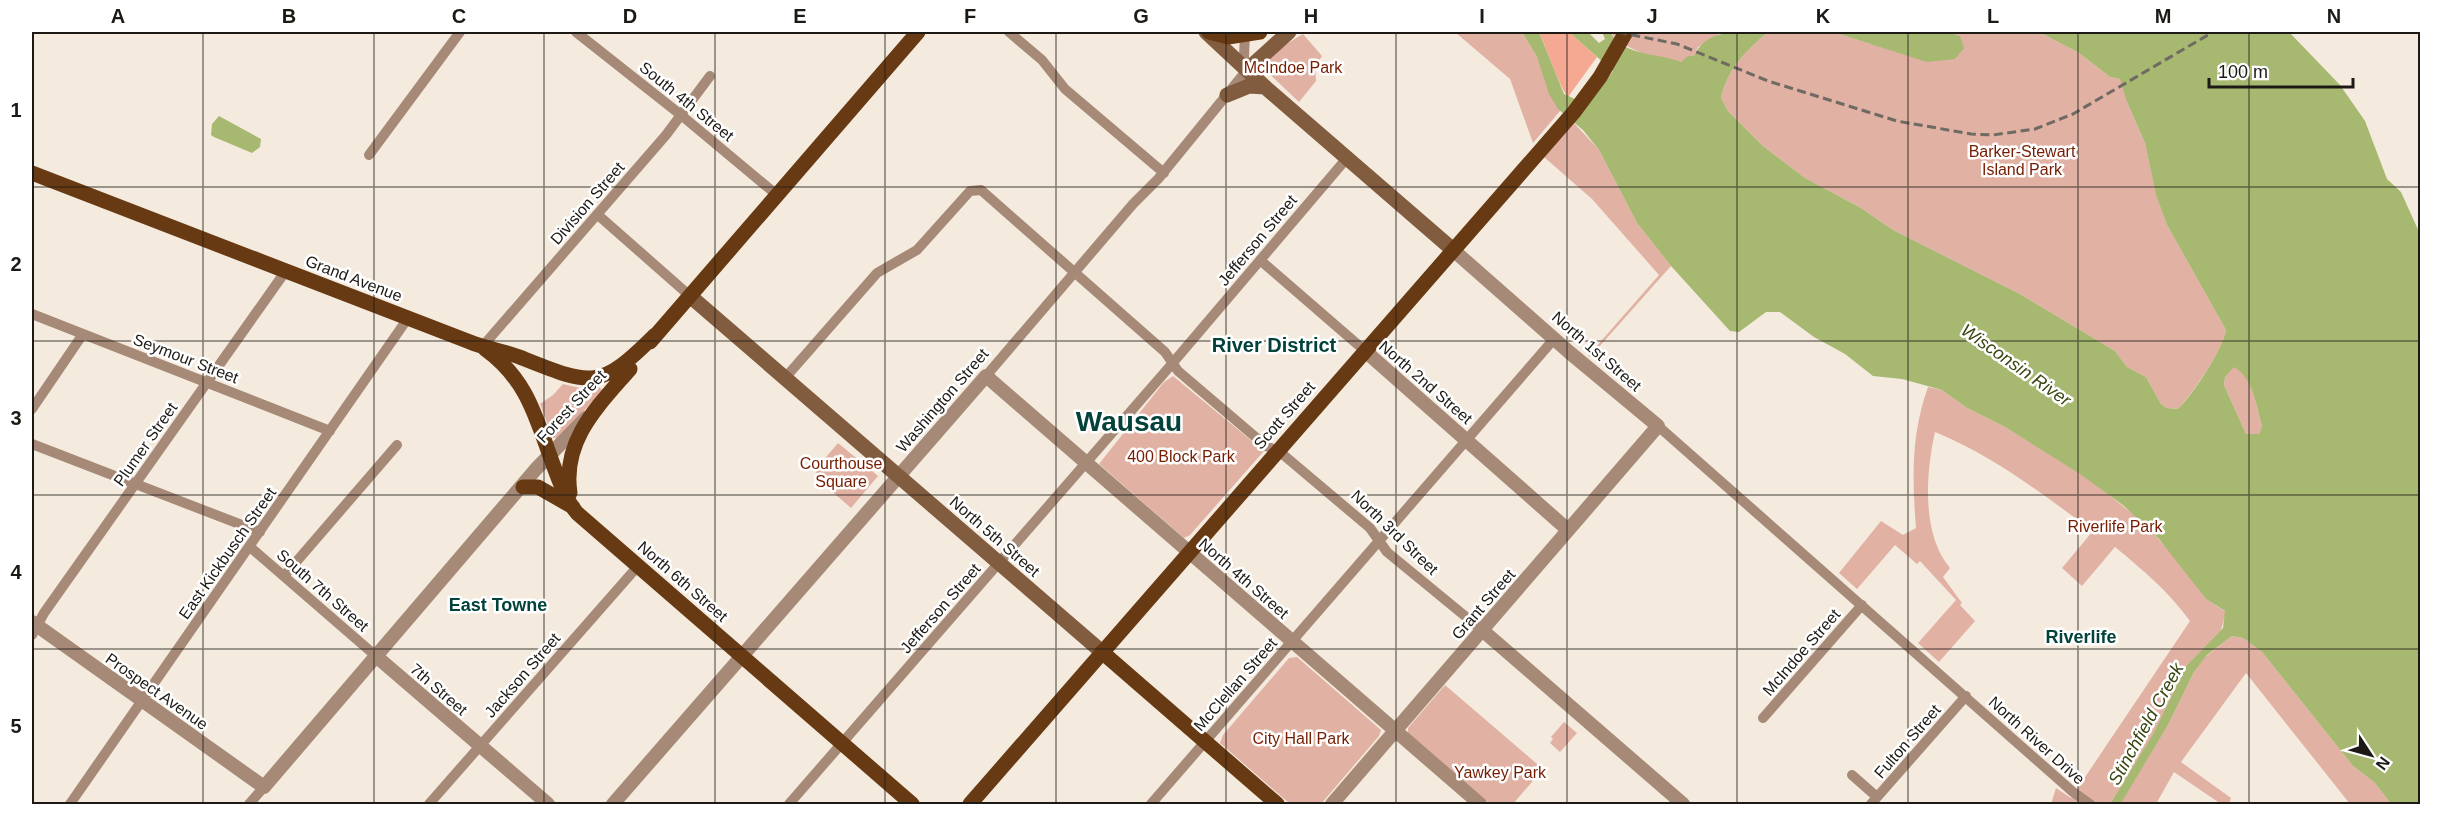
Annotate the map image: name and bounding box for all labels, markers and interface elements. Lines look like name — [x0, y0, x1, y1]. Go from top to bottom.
text: A — [111, 5, 125, 27]
text: B — [282, 5, 296, 27]
text: C — [452, 5, 466, 27]
text: D — [623, 5, 637, 27]
text: E — [793, 5, 807, 27]
text: F — [964, 5, 976, 27]
text: G — [1133, 5, 1149, 27]
text: H — [1304, 5, 1318, 27]
text: I — [1479, 5, 1485, 27]
text: J — [1646, 5, 1658, 27]
text: K — [1816, 5, 1831, 27]
text: L — [1987, 5, 1999, 27]
text: M — [2155, 5, 2171, 27]
text: N — [2327, 5, 2341, 27]
scale bar — [2209, 51, 2353, 89]
street label: South 4th Street — [636, 58, 737, 145]
park label: McIndoe Park — [1244, 59, 1343, 76]
text: 100 m — [2218, 62, 2268, 82]
text: 1 — [10, 99, 22, 121]
park label: Barker-Stewart Island Park — [1969, 143, 2076, 178]
street label: Division Street — [547, 158, 628, 248]
street label: Jefferson Street — [1215, 191, 1300, 289]
street label: Grand Avenue — [303, 252, 405, 305]
text: 2 — [10, 253, 22, 275]
street label: North 1st Street — [1549, 308, 1645, 395]
water label: Wisconsin River — [1957, 320, 2075, 411]
street label: Seymour Street — [131, 331, 241, 387]
district label: River District — [1212, 334, 1337, 356]
street label: North 2nd Street — [1376, 337, 1476, 428]
street label: Washington Street — [893, 345, 992, 455]
street label: Forest Street — [534, 366, 609, 446]
street label: Scott Street — [1251, 378, 1319, 452]
street label: Plumer Street — [110, 399, 181, 489]
district label: Wausau — [1076, 406, 1182, 437]
text: 3 — [10, 407, 22, 429]
park label: 400 Block Park — [1127, 448, 1236, 465]
park label: Courthouse Square — [800, 455, 882, 490]
street label: East Kickbusch Street — [176, 484, 280, 622]
street label: North 3rd Street — [1348, 487, 1442, 578]
street label: North 5th Street — [946, 493, 1043, 580]
park label: Riverlife Park — [2067, 518, 2164, 535]
street label: North 4th Street — [1195, 535, 1292, 622]
street label: North 6th Street — [634, 538, 731, 625]
street label: South 7th Street — [273, 546, 372, 635]
street label: Jefferson Street — [897, 560, 984, 656]
text: 4 — [10, 561, 22, 583]
street label: Grant Street — [1448, 565, 1519, 643]
district label: East Towne — [449, 595, 547, 615]
street label: McIndoe Street — [1759, 605, 1844, 699]
district label: Riverlife — [2045, 627, 2117, 647]
street label: Jackson Street — [481, 629, 564, 721]
street label: McClellan Street — [1190, 634, 1281, 734]
street label: Prospect Avenue — [102, 650, 211, 733]
water label: Stinchfield Creek — [2104, 659, 2188, 788]
street label: 7th Street — [407, 660, 471, 719]
street label: North River Drive — [1985, 693, 2088, 788]
street label: Fulton Street — [1871, 701, 1944, 781]
text: 5 — [10, 715, 22, 737]
north arrow — [2341, 725, 2401, 785]
park label: City Hall Park — [1253, 730, 1350, 747]
text: N — [2372, 754, 2393, 773]
park label: Yawkey Park — [1454, 764, 1547, 781]

